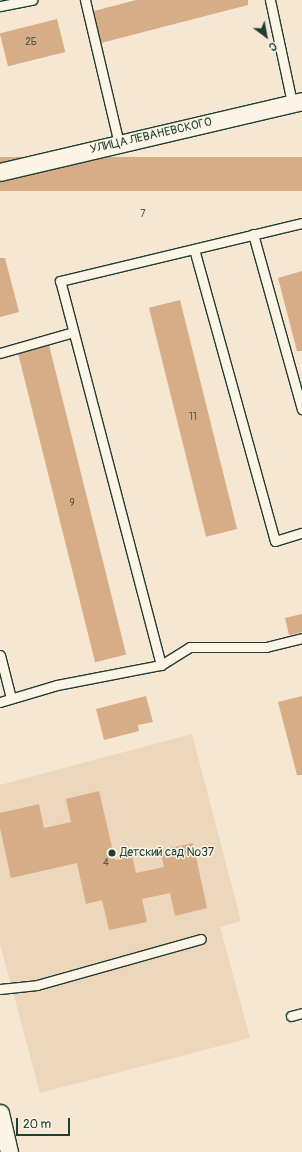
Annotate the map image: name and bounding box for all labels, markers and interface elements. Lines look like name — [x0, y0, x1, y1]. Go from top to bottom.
north arrow — [246, 16, 286, 56]
house number: 2Б — [25, 37, 37, 49]
text: С — [266, 39, 279, 54]
street label: УЛИЦА ЛЕВАНЕВСКОГО — [89, 115, 213, 157]
house number: 7 — [140, 209, 146, 221]
house number: 11 — [189, 412, 197, 424]
house number: 9 — [69, 498, 75, 510]
place label: Детский сад №37 — [120, 846, 214, 860]
marker: Детский сад №37 — [107, 848, 117, 858]
house number: 4 — [103, 858, 109, 870]
scale bar — [18, 1110, 72, 1136]
text: 20 m — [23, 1117, 51, 1132]

